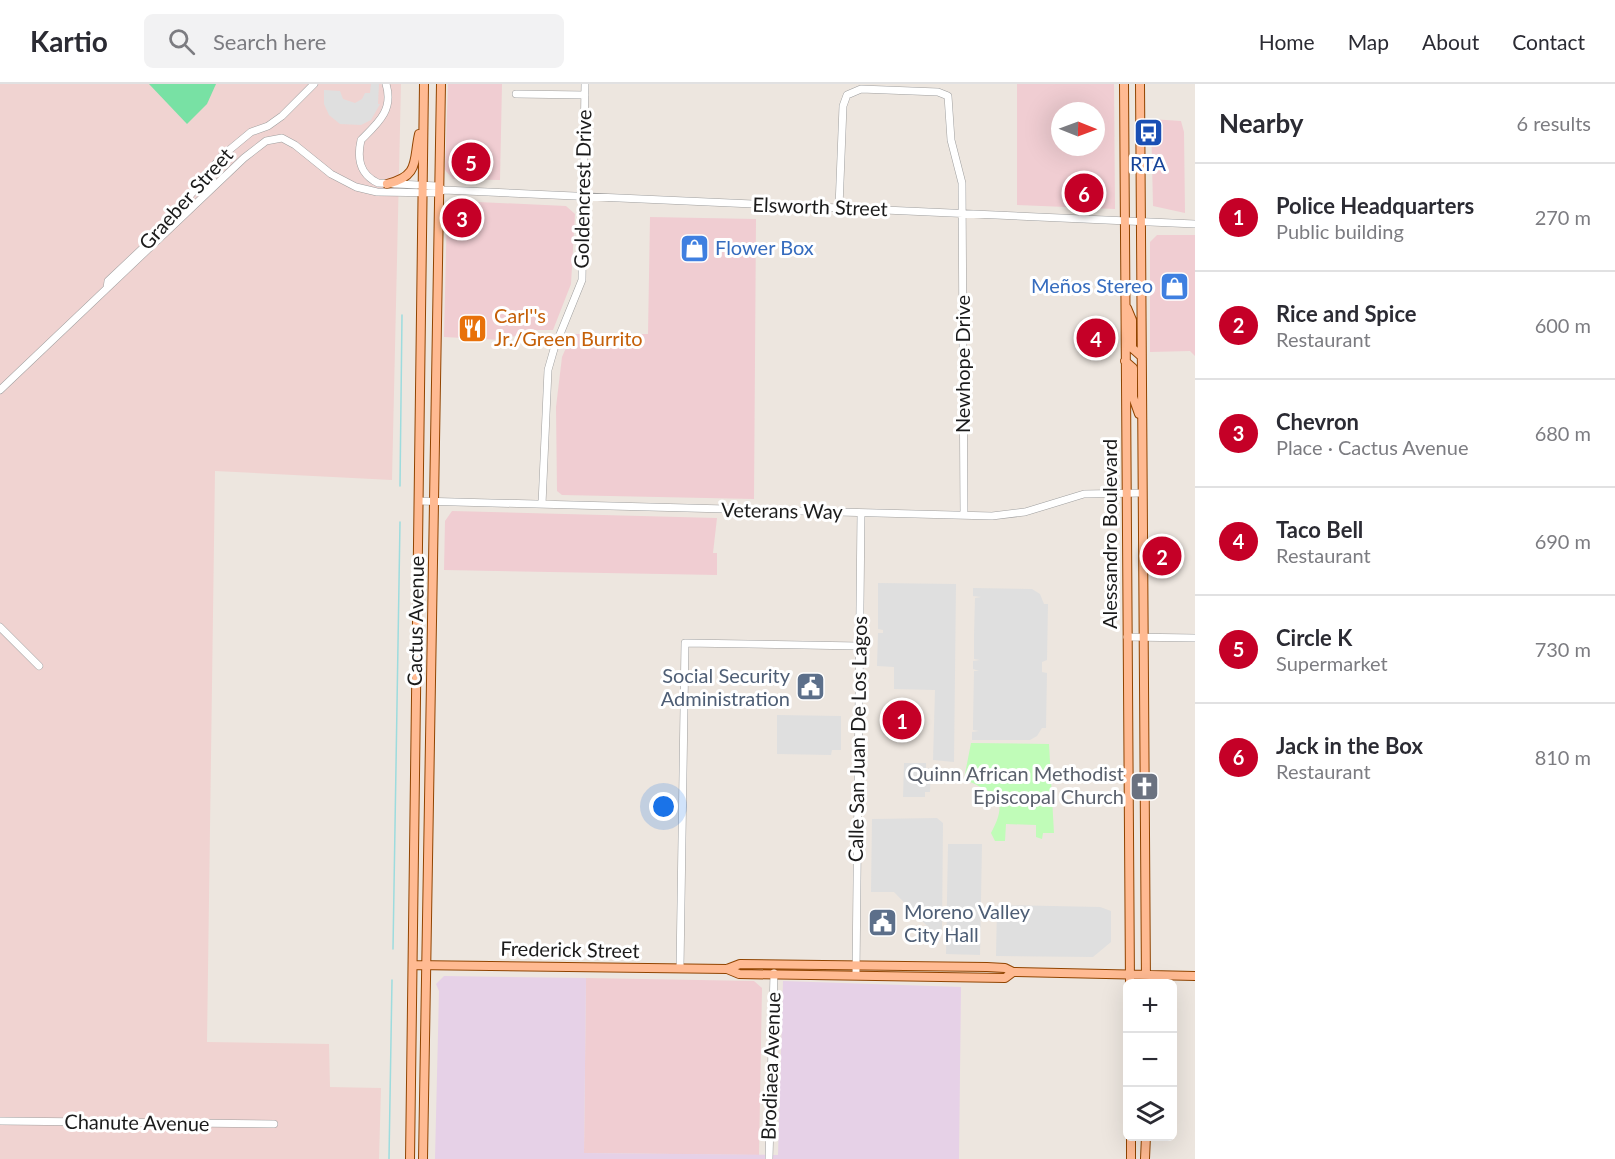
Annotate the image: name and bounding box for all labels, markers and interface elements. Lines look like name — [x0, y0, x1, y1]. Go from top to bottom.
search box — [144, 14, 564, 68]
text: Kartio — [30, 24, 108, 58]
icon: search — [165, 25, 198, 58]
text: Search here — [213, 28, 326, 55]
text: Home — [1259, 29, 1315, 54]
text: Map — [1348, 29, 1389, 54]
text: About — [1422, 29, 1479, 54]
text: Contact — [1512, 29, 1585, 54]
north arrow — [1051, 102, 1105, 156]
text: Nearby — [1219, 107, 1304, 139]
street label: Goldencrest Drive — [569, 109, 595, 269]
text: 6 results — [1516, 111, 1591, 135]
bus stop icon: RTA — [1132, 117, 1164, 149]
pin: 5 — [452, 140, 490, 184]
street label: Graeber Street — [133, 143, 237, 254]
place label: RTA — [1130, 151, 1166, 175]
pin: 6 — [1064, 170, 1104, 216]
street label: Elsworth Street — [752, 192, 888, 220]
text: Police Headquarters — [1276, 192, 1474, 219]
pin: 3 — [442, 196, 482, 240]
text: 1 — [1233, 205, 1244, 229]
text: 270 m — [1535, 205, 1591, 229]
text: Public building — [1276, 219, 1404, 243]
shop icon: Flower Box — [678, 232, 710, 264]
place label: Flower Box — [715, 235, 814, 259]
shop icon: Meños Stereo — [1158, 270, 1190, 302]
place label: Meños Stereo — [1031, 273, 1153, 297]
street label: Newhope Drive — [950, 295, 974, 433]
text: Rice and Spice — [1276, 300, 1417, 327]
place label: Carl''s Jr./Green Burrito — [494, 303, 643, 350]
restaurant icon: Carl''s Jr./Green Burrito — [457, 312, 489, 344]
text: 2 — [1233, 313, 1244, 337]
text: 600 m — [1535, 313, 1591, 337]
pin: 4 — [1076, 316, 1116, 360]
text: Restaurant — [1276, 327, 1371, 351]
text: Chevron — [1276, 408, 1359, 435]
text: 3 — [1233, 421, 1244, 445]
text: 680 m — [1535, 421, 1591, 445]
text: Place · Cactus Avenue — [1276, 435, 1468, 459]
street label: Alessandro Boulevard — [1097, 439, 1121, 629]
street label: Veterans Way — [721, 497, 844, 523]
text: Taco Bell — [1276, 516, 1363, 543]
text: 4 — [1233, 529, 1244, 553]
text: 690 m — [1535, 529, 1591, 553]
pin: 2 — [1142, 534, 1182, 578]
text: Restaurant — [1276, 543, 1371, 567]
street label: Cactus Avenue — [402, 556, 428, 686]
street label: Calle San Juan De Los Lagos — [843, 616, 871, 862]
text: Circle K — [1276, 624, 1352, 651]
text: 5 — [1233, 637, 1244, 661]
text: 730 m — [1535, 637, 1591, 661]
text: Supermarket — [1276, 651, 1388, 675]
place label: Social Security Administration — [661, 663, 791, 710]
public building icon: Social Security Administration — [795, 671, 827, 703]
pin: 1 — [882, 698, 922, 742]
text: Jack in the Box — [1276, 732, 1423, 759]
text: 6 — [1233, 745, 1244, 769]
text: 810 m — [1535, 745, 1591, 769]
text: Restaurant — [1276, 759, 1371, 783]
place label: Quinn African Methodist Episcopal Church — [907, 761, 1124, 808]
church icon: Quinn African Methodist Episcopal Church — [1129, 770, 1161, 802]
your location — [649, 792, 678, 821]
place label: Moreno Valley City Hall — [904, 899, 1031, 946]
public building icon: Moreno Valley City Hall — [867, 907, 899, 939]
street label: Frederick Street — [500, 936, 640, 962]
map controls — [1123, 979, 1177, 1141]
button: + — [1123, 979, 1177, 1033]
street label: Brodiaea Avenue — [755, 992, 785, 1140]
button: − — [1123, 1033, 1177, 1087]
button: layers — [1123, 1087, 1177, 1141]
street label: Chanute Avenue — [64, 1109, 210, 1135]

